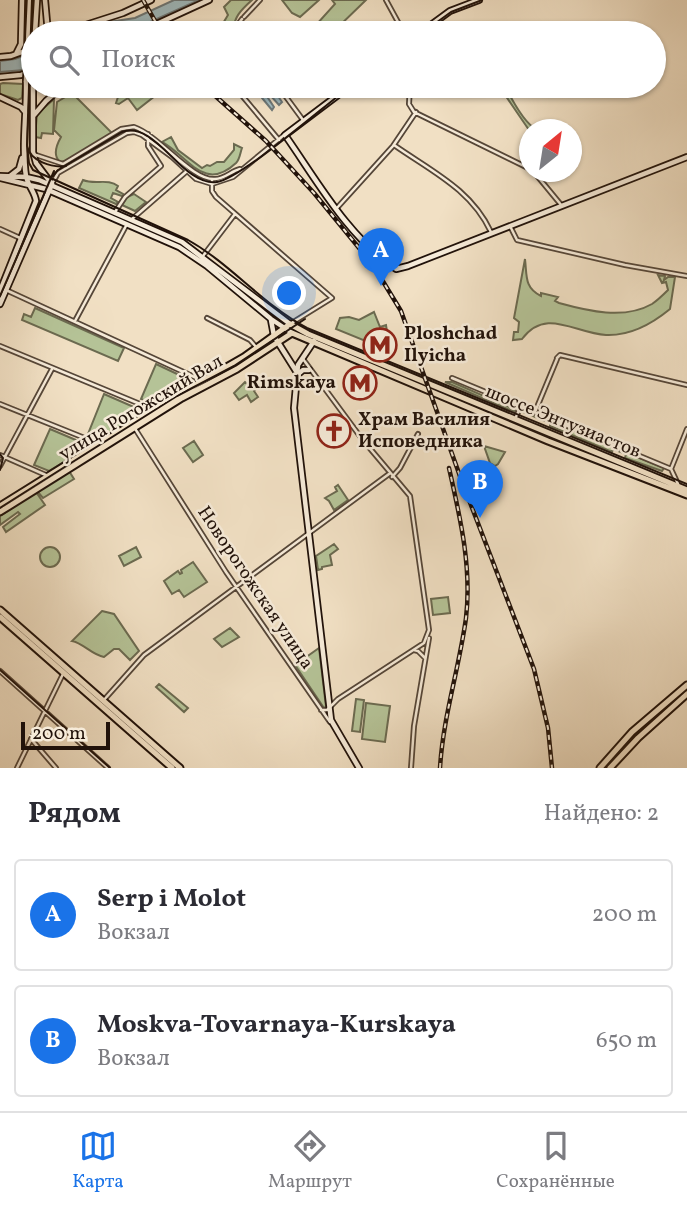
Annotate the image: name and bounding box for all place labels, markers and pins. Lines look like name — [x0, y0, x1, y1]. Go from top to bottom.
pin: A — [358, 228, 404, 286]
place label: Ploshchad Ilyicha — [404, 321, 498, 369]
metro station icon: Ploshchad Ilyicha — [361, 326, 399, 364]
metro station icon: Rimskaya — [341, 364, 379, 402]
place label: Rimskaya — [247, 370, 336, 396]
place label: Храм Василия Исповедника — [358, 407, 490, 455]
church icon: Храм Василия Исповедника — [315, 412, 353, 450]
pin: B — [457, 460, 503, 518]

